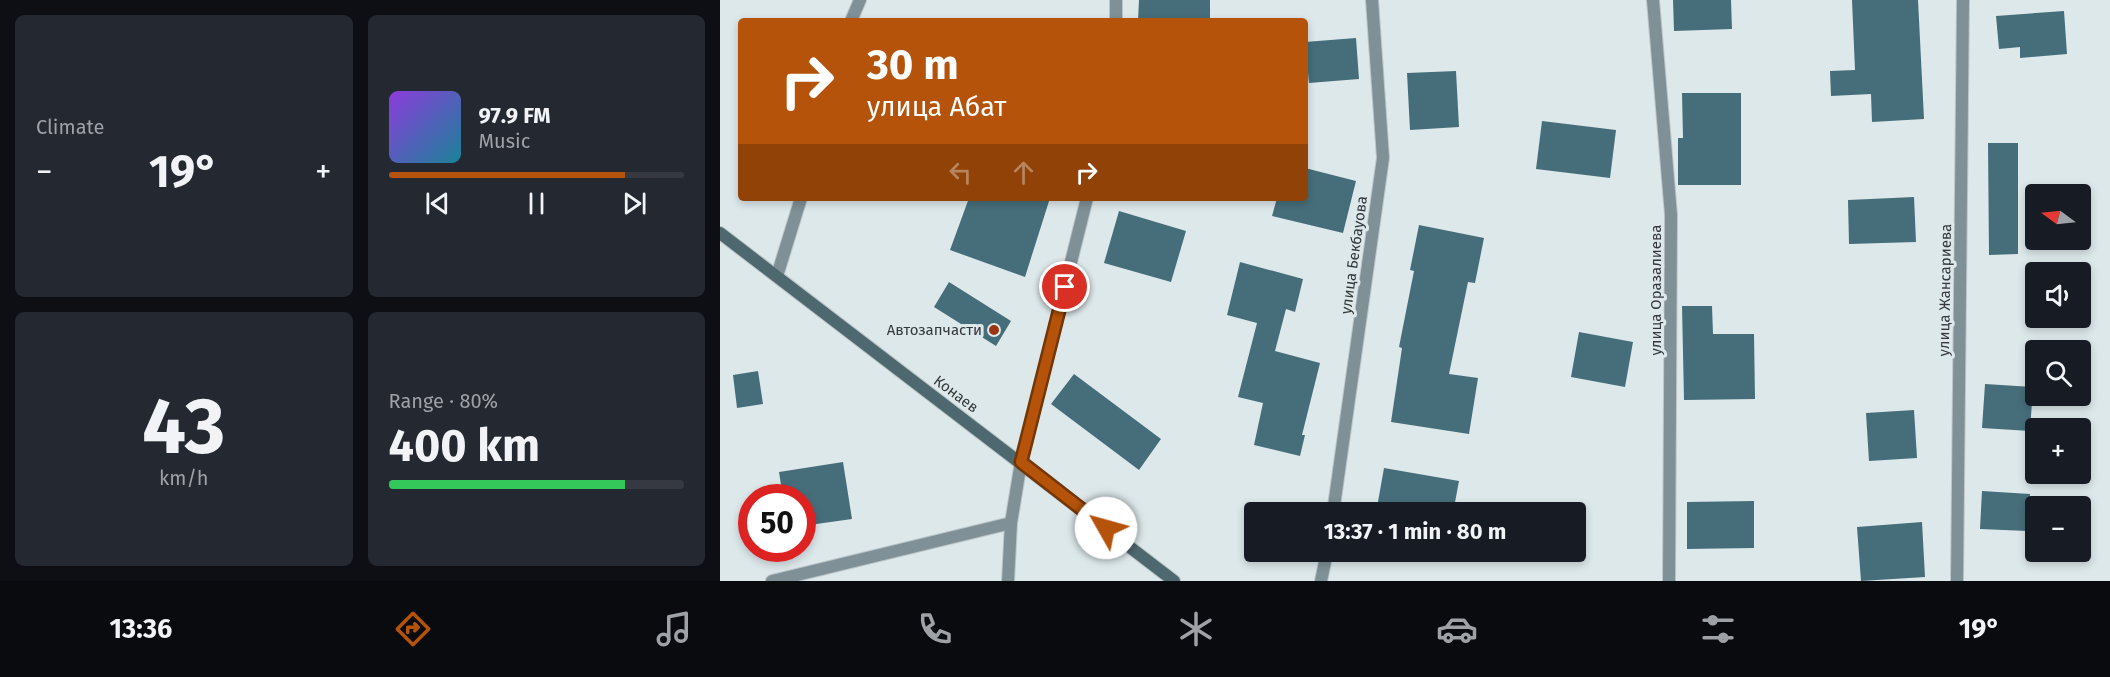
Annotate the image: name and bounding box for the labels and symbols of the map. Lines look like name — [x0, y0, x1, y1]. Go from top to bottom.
north arrow — [2025, 184, 2091, 250]
street label: улица Бекбауова — [1337, 195, 1371, 315]
street label: улица Жансариева — [1935, 223, 1955, 357]
street label: улица Оразалиева — [1647, 225, 1665, 355]
pin — [1039, 261, 1090, 312]
place label: Автозапчасти — [887, 321, 982, 339]
marker: Автозапчасти — [987, 323, 1001, 337]
street label: Конаев — [930, 371, 982, 417]
speed limit sign: 50 — [738, 484, 816, 562]
position arrow — [1074, 496, 1138, 560]

